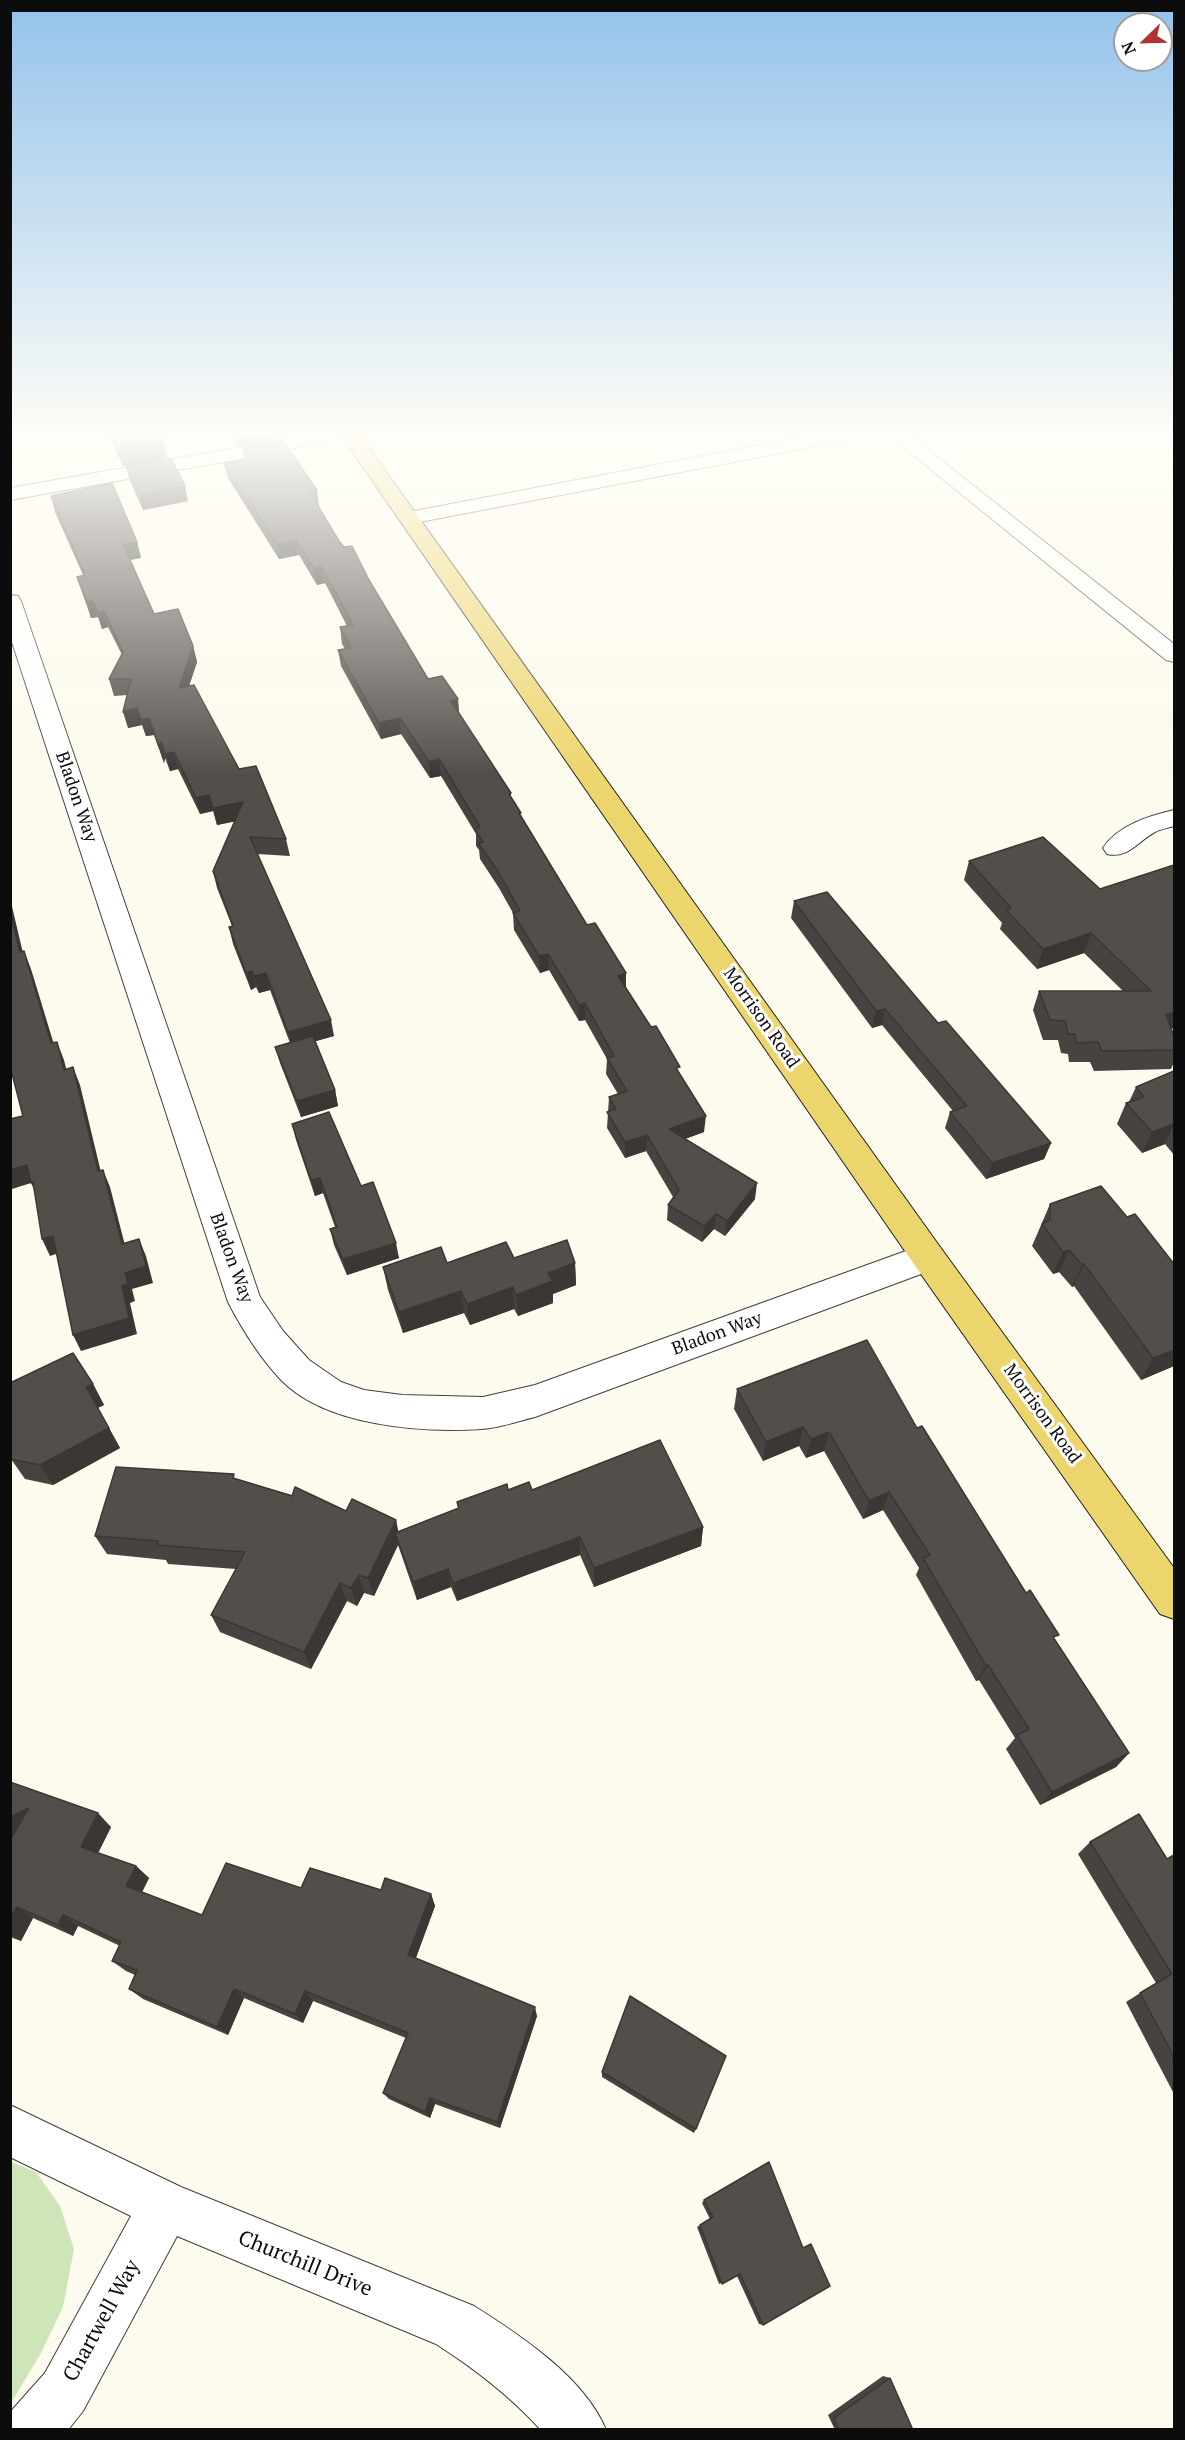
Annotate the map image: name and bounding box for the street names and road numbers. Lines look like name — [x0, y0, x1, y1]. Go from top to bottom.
street label: Bladon Way — [50, 749, 102, 845]
street label: Morrison Road — [718, 964, 804, 1072]
street label: Bladon Way — [205, 1210, 257, 1306]
street label: Bladon Way — [669, 1308, 765, 1360]
street label: Morrison Road — [999, 1360, 1085, 1468]
street label: Churchill Drive — [234, 2226, 376, 2302]
street label: Chartwell Way — [58, 2256, 146, 2386]

